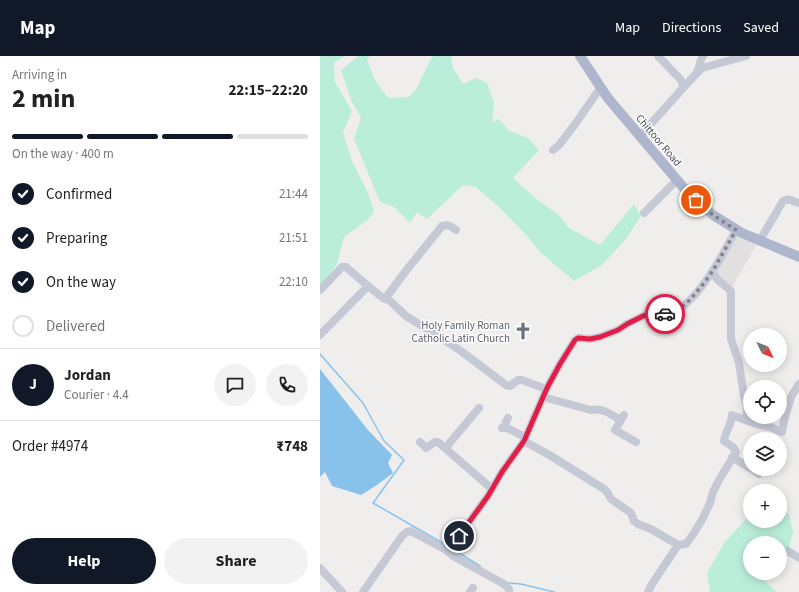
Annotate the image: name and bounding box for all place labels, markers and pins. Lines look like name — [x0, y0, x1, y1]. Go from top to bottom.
pin — [679, 183, 713, 217]
place label: Holy Family Roman Catholic Latin Church — [412, 318, 510, 346]
church icon: Holy Family Roman Catholic Latin Church — [513, 321, 533, 341]
pin — [442, 519, 476, 553]

